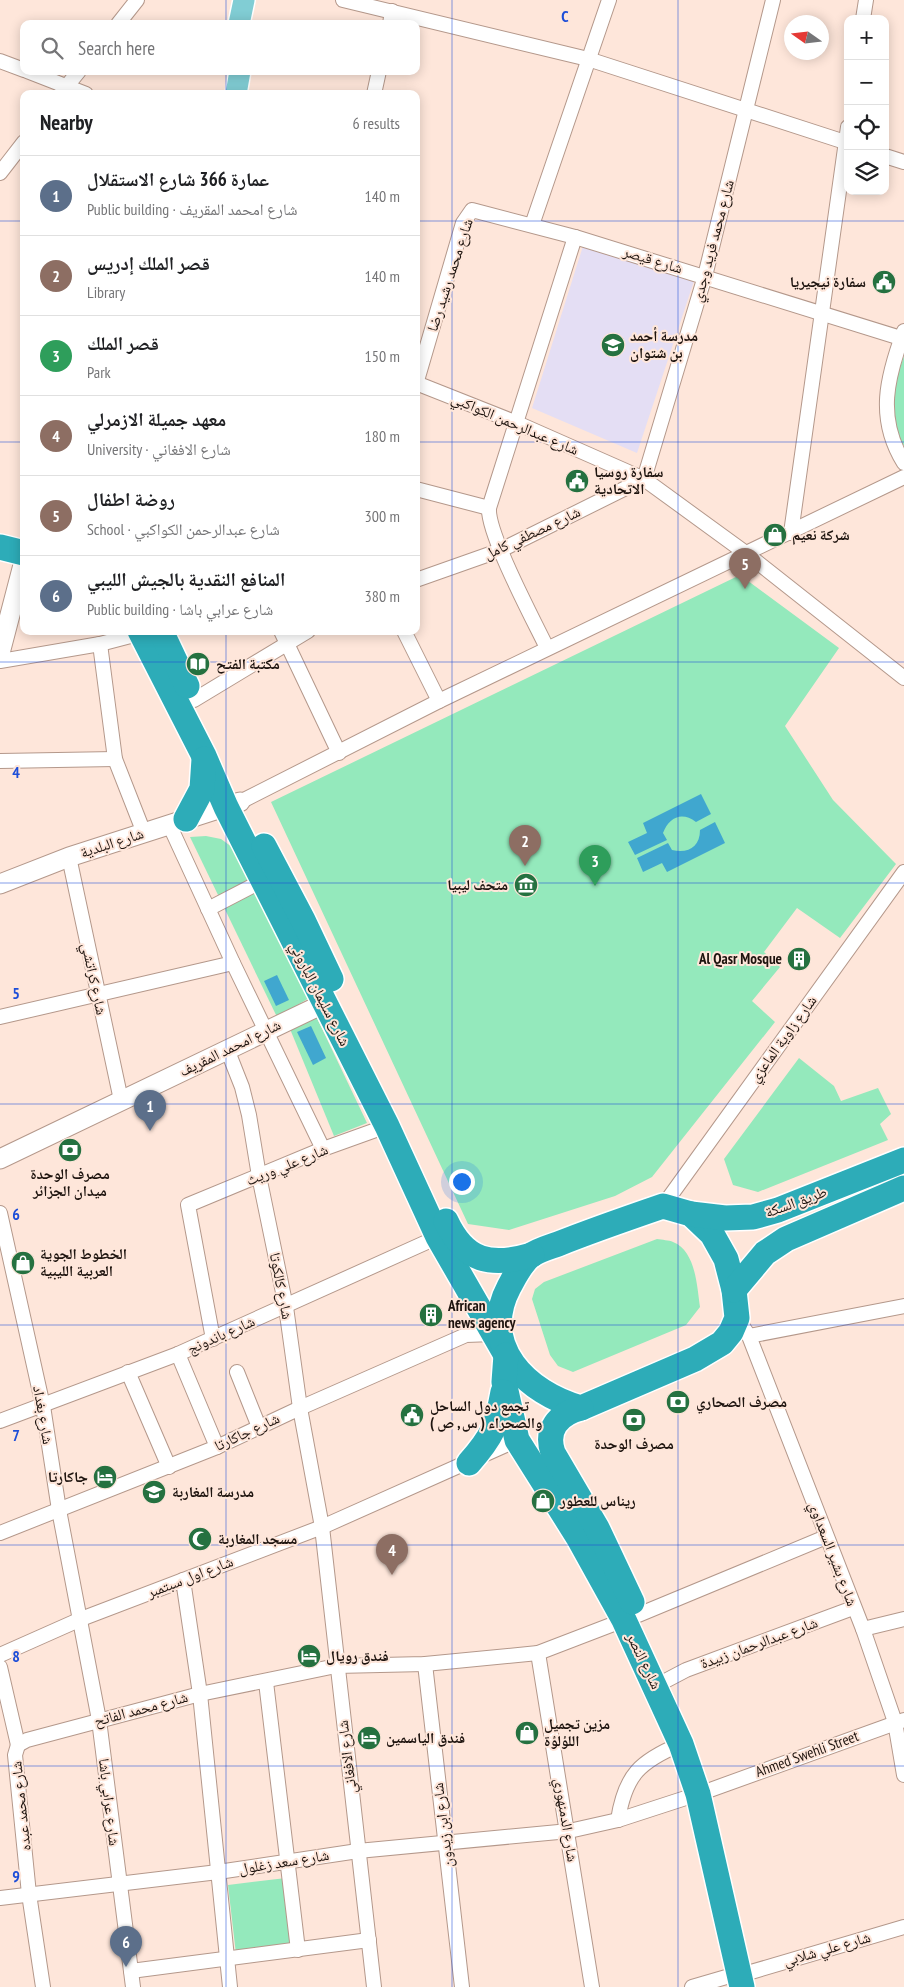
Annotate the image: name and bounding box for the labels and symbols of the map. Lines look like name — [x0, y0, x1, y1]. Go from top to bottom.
text: C — [561, 6, 569, 26]
north arrow — [784, 15, 829, 60]
street label: شارع محمد فريد وجدي — [687, 178, 741, 305]
street label: شارع محمد رشيد رضا — [422, 216, 478, 334]
street label: شارع قيصر — [620, 241, 685, 279]
public building icon: سفارة نيجيريا — [871, 269, 897, 295]
place label: سفارة نيجيريا — [790, 272, 866, 291]
place label: مدرسة أحمد بن شتوان — [630, 326, 698, 362]
school or university icon: مدرسة أحمد بن شتوان — [600, 332, 626, 358]
street label: شارع عبدالرحمن الكواكبي — [448, 388, 582, 462]
place label: سفارة روسيا الاتحادية — [594, 462, 663, 498]
public building icon: سفارة روسيا الاتحادية — [564, 468, 590, 494]
street label: شارع مصطفي كامل — [480, 502, 585, 566]
shop icon: شركة نعيم — [762, 522, 788, 548]
place label: شركة نعيم — [792, 525, 850, 545]
pin: 5 — [729, 548, 761, 589]
library icon: مكتبة الفتح — [185, 651, 211, 677]
place label: مكتبة الفتح — [216, 654, 280, 674]
text: 4 — [12, 762, 20, 782]
street label: شارع البلدية — [78, 823, 146, 863]
pin: 2 — [509, 825, 541, 866]
pin: 3 — [579, 845, 611, 886]
museum icon: متحف ليبيا — [513, 872, 539, 898]
place label: متحف ليبيا — [447, 875, 508, 894]
street label: شارع سليمان الباروني — [283, 938, 355, 1051]
street label: شارع كراتشي — [75, 941, 111, 1017]
building icon: Al Qasr Mosque — [786, 946, 812, 972]
place label: Al Qasr Mosque — [698, 949, 782, 968]
text: 5 — [12, 983, 20, 1003]
street label: شارع زاوية الماعزي — [745, 991, 823, 1088]
street label: شارع امحمد المقريف — [176, 1015, 284, 1081]
pin: 1 — [134, 1090, 166, 1131]
bank icon: مصرف الوحدة ميدان الجزائر — [57, 1137, 83, 1163]
street label: شارع علي وريث — [243, 1139, 332, 1192]
place label: مصرف الوحدة ميدان الجزائر — [30, 1164, 110, 1200]
your location — [449, 1169, 475, 1195]
street label: طريق السكة — [762, 1182, 830, 1222]
text: 6 — [12, 1204, 20, 1224]
place label: الخطوط الجوية العربية الليبية — [40, 1244, 127, 1280]
shop icon: الخطوط الجوية العربية الليبية — [10, 1250, 36, 1276]
street label: شارع كالكوتا — [265, 1251, 297, 1321]
place label: African news agency — [447, 1296, 516, 1332]
building icon: African news agency — [418, 1302, 444, 1328]
street label: شارع باندونج — [184, 1311, 258, 1359]
street label: شارع بغداد — [28, 1384, 58, 1446]
bank icon: مصرف الصحاري — [665, 1389, 691, 1415]
place label: مصرف الصحاري — [696, 1392, 787, 1414]
place label: تجمع دول الساحل والصحراء ( س , ص ) — [430, 1396, 542, 1432]
public building icon: تجمع دول الساحل والصحراء ( س , ص ) — [399, 1402, 425, 1428]
bank icon: مصرف الوحدة — [621, 1407, 647, 1433]
street label: شارع جاكارتا — [211, 1408, 283, 1456]
text: 7 — [12, 1425, 20, 1445]
place label: مصرف الوحدة — [594, 1434, 674, 1453]
hotel icon: جاكارتا — [92, 1464, 118, 1490]
place label: جاكارتا — [48, 1467, 88, 1486]
school or university icon: مدرسة المغاربة — [141, 1479, 167, 1505]
place label: مدرسة المغاربة — [172, 1482, 254, 1501]
shop icon: ريناس للعطور — [530, 1488, 556, 1514]
place label: ريناس للعطور — [559, 1491, 636, 1510]
street label: شارع بشير السعداوي — [802, 1499, 862, 1610]
mosque icon: مسجد المغاربة — [187, 1526, 213, 1552]
place label: مسجد المغاربة — [218, 1529, 297, 1548]
pin: 4 — [376, 1534, 408, 1575]
street label: شارع اول سبتمبر — [143, 1551, 236, 1603]
street label: شارع عبدالرحمان زبيدة — [697, 1612, 821, 1674]
street label: شارع النصر — [621, 1629, 666, 1693]
hotel icon: فندق رويال — [296, 1643, 322, 1669]
text: 8 — [12, 1646, 20, 1666]
place label: فندق رويال — [326, 1646, 389, 1665]
street label: شارع محمد الفاتح — [92, 1687, 190, 1731]
place label: مزين تجميل اللؤلؤة — [544, 1714, 610, 1750]
street label: شارع الافغاني — [333, 1719, 363, 1795]
shop icon: مزين تجميل اللؤلؤة — [514, 1720, 540, 1746]
hotel icon: فندق الياسمين — [356, 1725, 382, 1751]
street label: Ahmed Swehli Street — [753, 1726, 861, 1781]
place label: فندق الياسمين — [386, 1728, 465, 1747]
street label: شارع عرابي باشا — [92, 1757, 124, 1847]
street label: شارع محمد عبده — [6, 1760, 36, 1852]
street label: شارع الدمنهوري — [548, 1777, 583, 1864]
street label: شارع ابن زيدون — [428, 1781, 458, 1869]
street label: شارع سعد زغلول — [237, 1845, 331, 1879]
text: 9 — [12, 1866, 20, 1886]
pin: 6 — [110, 1926, 142, 1967]
street label: شارع علي شلابي — [781, 1927, 874, 1973]

